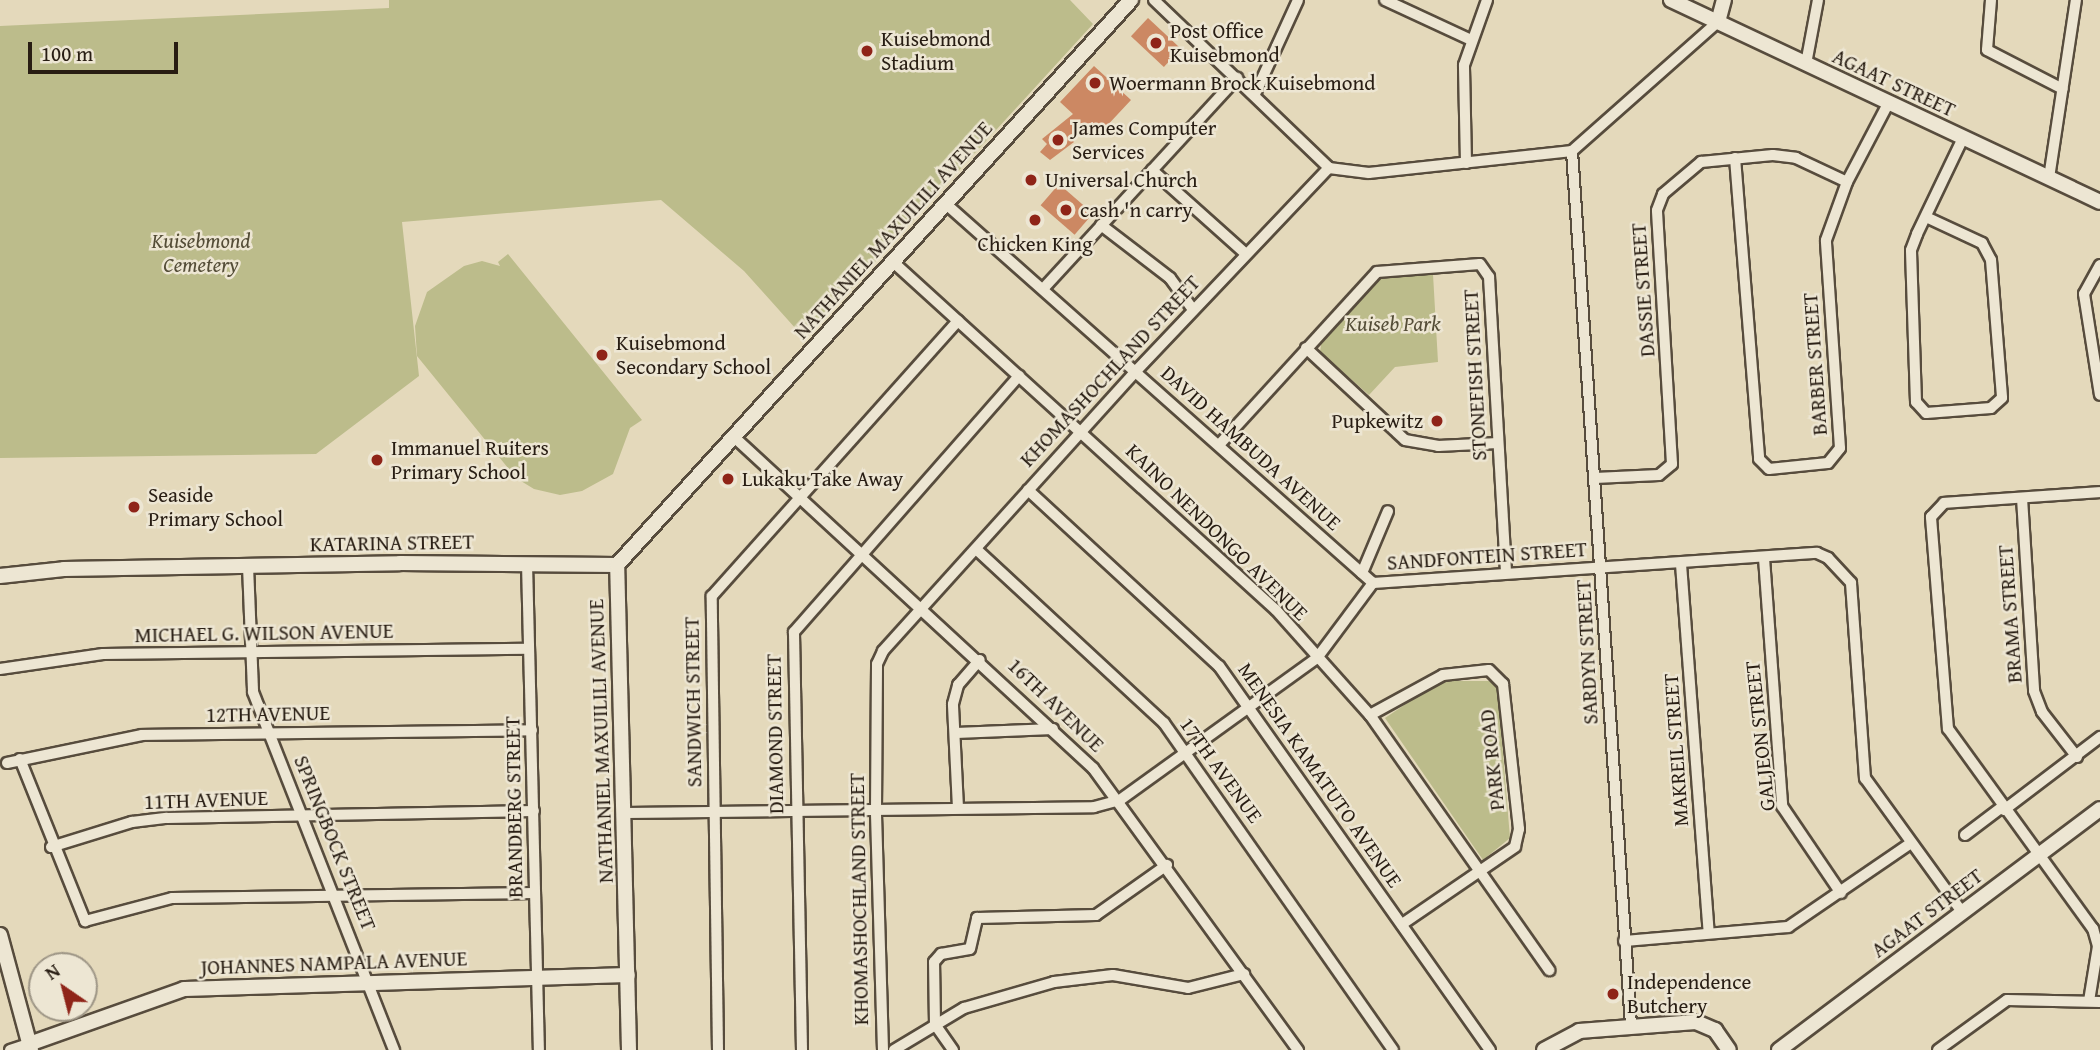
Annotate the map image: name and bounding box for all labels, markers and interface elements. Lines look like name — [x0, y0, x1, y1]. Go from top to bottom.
place label: Post Office Kuisebmond — [1170, 18, 1280, 68]
place label: Kuisebmond Stadium — [881, 26, 991, 76]
scale bar — [32, 28, 182, 72]
marker: Post Office Kuisebmond — [1148, 35, 1164, 51]
text: 100 m — [41, 38, 93, 69]
marker: Kuisebmond Stadium — [859, 43, 875, 59]
street label: AGAAT STREET — [1829, 44, 1959, 122]
place label: Woermann Brock Kuisebmond — [1109, 70, 1375, 96]
marker: Woermann Brock Kuisebmond — [1087, 75, 1103, 91]
place label: James Computer Services — [1072, 115, 1216, 165]
street label: NATHANIEL MAXUILILI AVENUE — [788, 116, 998, 344]
marker: James Computer Services — [1050, 132, 1066, 148]
place label: Universal Church — [1045, 167, 1197, 193]
marker: Universal Church — [1023, 172, 1039, 188]
place label: cash 'n carry — [1080, 197, 1193, 223]
marker: cash 'n carry — [1058, 202, 1074, 218]
marker: Chicken King — [1027, 212, 1043, 228]
street label: DASSIE STREET — [1626, 222, 1660, 358]
park label: Kuisebmond Cemetery — [152, 228, 250, 278]
place label: Chicken King — [977, 231, 1093, 257]
street label: KHOMASHOCHLAND STREET — [1015, 270, 1205, 472]
street label: STONEFISH STREET — [1458, 289, 1492, 461]
street label: BARBER STREET — [1797, 292, 1833, 436]
park label: Kuiseb Park — [1345, 311, 1441, 337]
place label: Kuisebmond Secondary School — [616, 330, 771, 380]
marker: Kuisebmond Secondary School — [594, 347, 610, 363]
street label: DAVID HAMBUDA AVENUE — [1156, 360, 1346, 536]
place label: Pupkewitz — [1332, 408, 1423, 434]
marker: Pupkewitz — [1429, 413, 1445, 429]
place label: Immanuel Ruiters Primary School — [391, 435, 549, 485]
street label: KAINO NENDONGO AVENUE — [1121, 438, 1313, 626]
marker: Immanuel Ruiters Primary School — [369, 452, 385, 468]
place label: Lukaku Take Away — [742, 466, 903, 492]
marker: Lukaku Take Away — [720, 471, 736, 487]
place label: Seaside Primary School — [148, 482, 283, 532]
marker: Seaside Primary School — [126, 499, 142, 515]
street label: KATARINA STREET — [310, 529, 474, 557]
street label: SANDFONTEIN STREET — [1386, 536, 1588, 576]
street label: BRAMA STREET — [1993, 544, 2027, 684]
street label: SARDYN STREET — [1571, 579, 1603, 725]
street label: NATHANIEL MAXUILILI AVENUE — [583, 598, 619, 884]
street label: SANDWICH STREET — [679, 616, 707, 788]
street label: MICHAEL G. WILSON AVENUE — [134, 618, 394, 648]
street label: 16TH AVENUE — [1003, 653, 1109, 757]
street label: DIAMOND STREET — [761, 654, 789, 814]
street label: MENESIA KAMATUTO AVENUE — [1233, 658, 1407, 892]
street label: GALJEON STREET — [1740, 660, 1780, 812]
street label: MAKREIL STREET — [1658, 673, 1694, 827]
street label: 12TH AVENUE — [206, 700, 330, 728]
street label: PARK ROAD — [1474, 708, 1510, 812]
street label: 17TH AVENUE — [1174, 712, 1268, 828]
street label: BRANDBERG STREET — [500, 716, 528, 898]
street label: SPRINGBOCK STREET — [288, 752, 382, 934]
street label: KHOMASHOCHLAND STREET — [844, 773, 874, 1025]
street label: 11TH AVENUE — [143, 785, 269, 815]
street label: AGAAT STREET — [1866, 863, 1988, 963]
street label: JOHANNES NAMPALA AVENUE — [200, 946, 468, 980]
north arrow — [28, 952, 98, 1022]
text: N — [39, 956, 65, 987]
place label: Independence Butchery — [1627, 969, 1751, 1019]
marker: Independence Butchery — [1605, 986, 1621, 1002]

